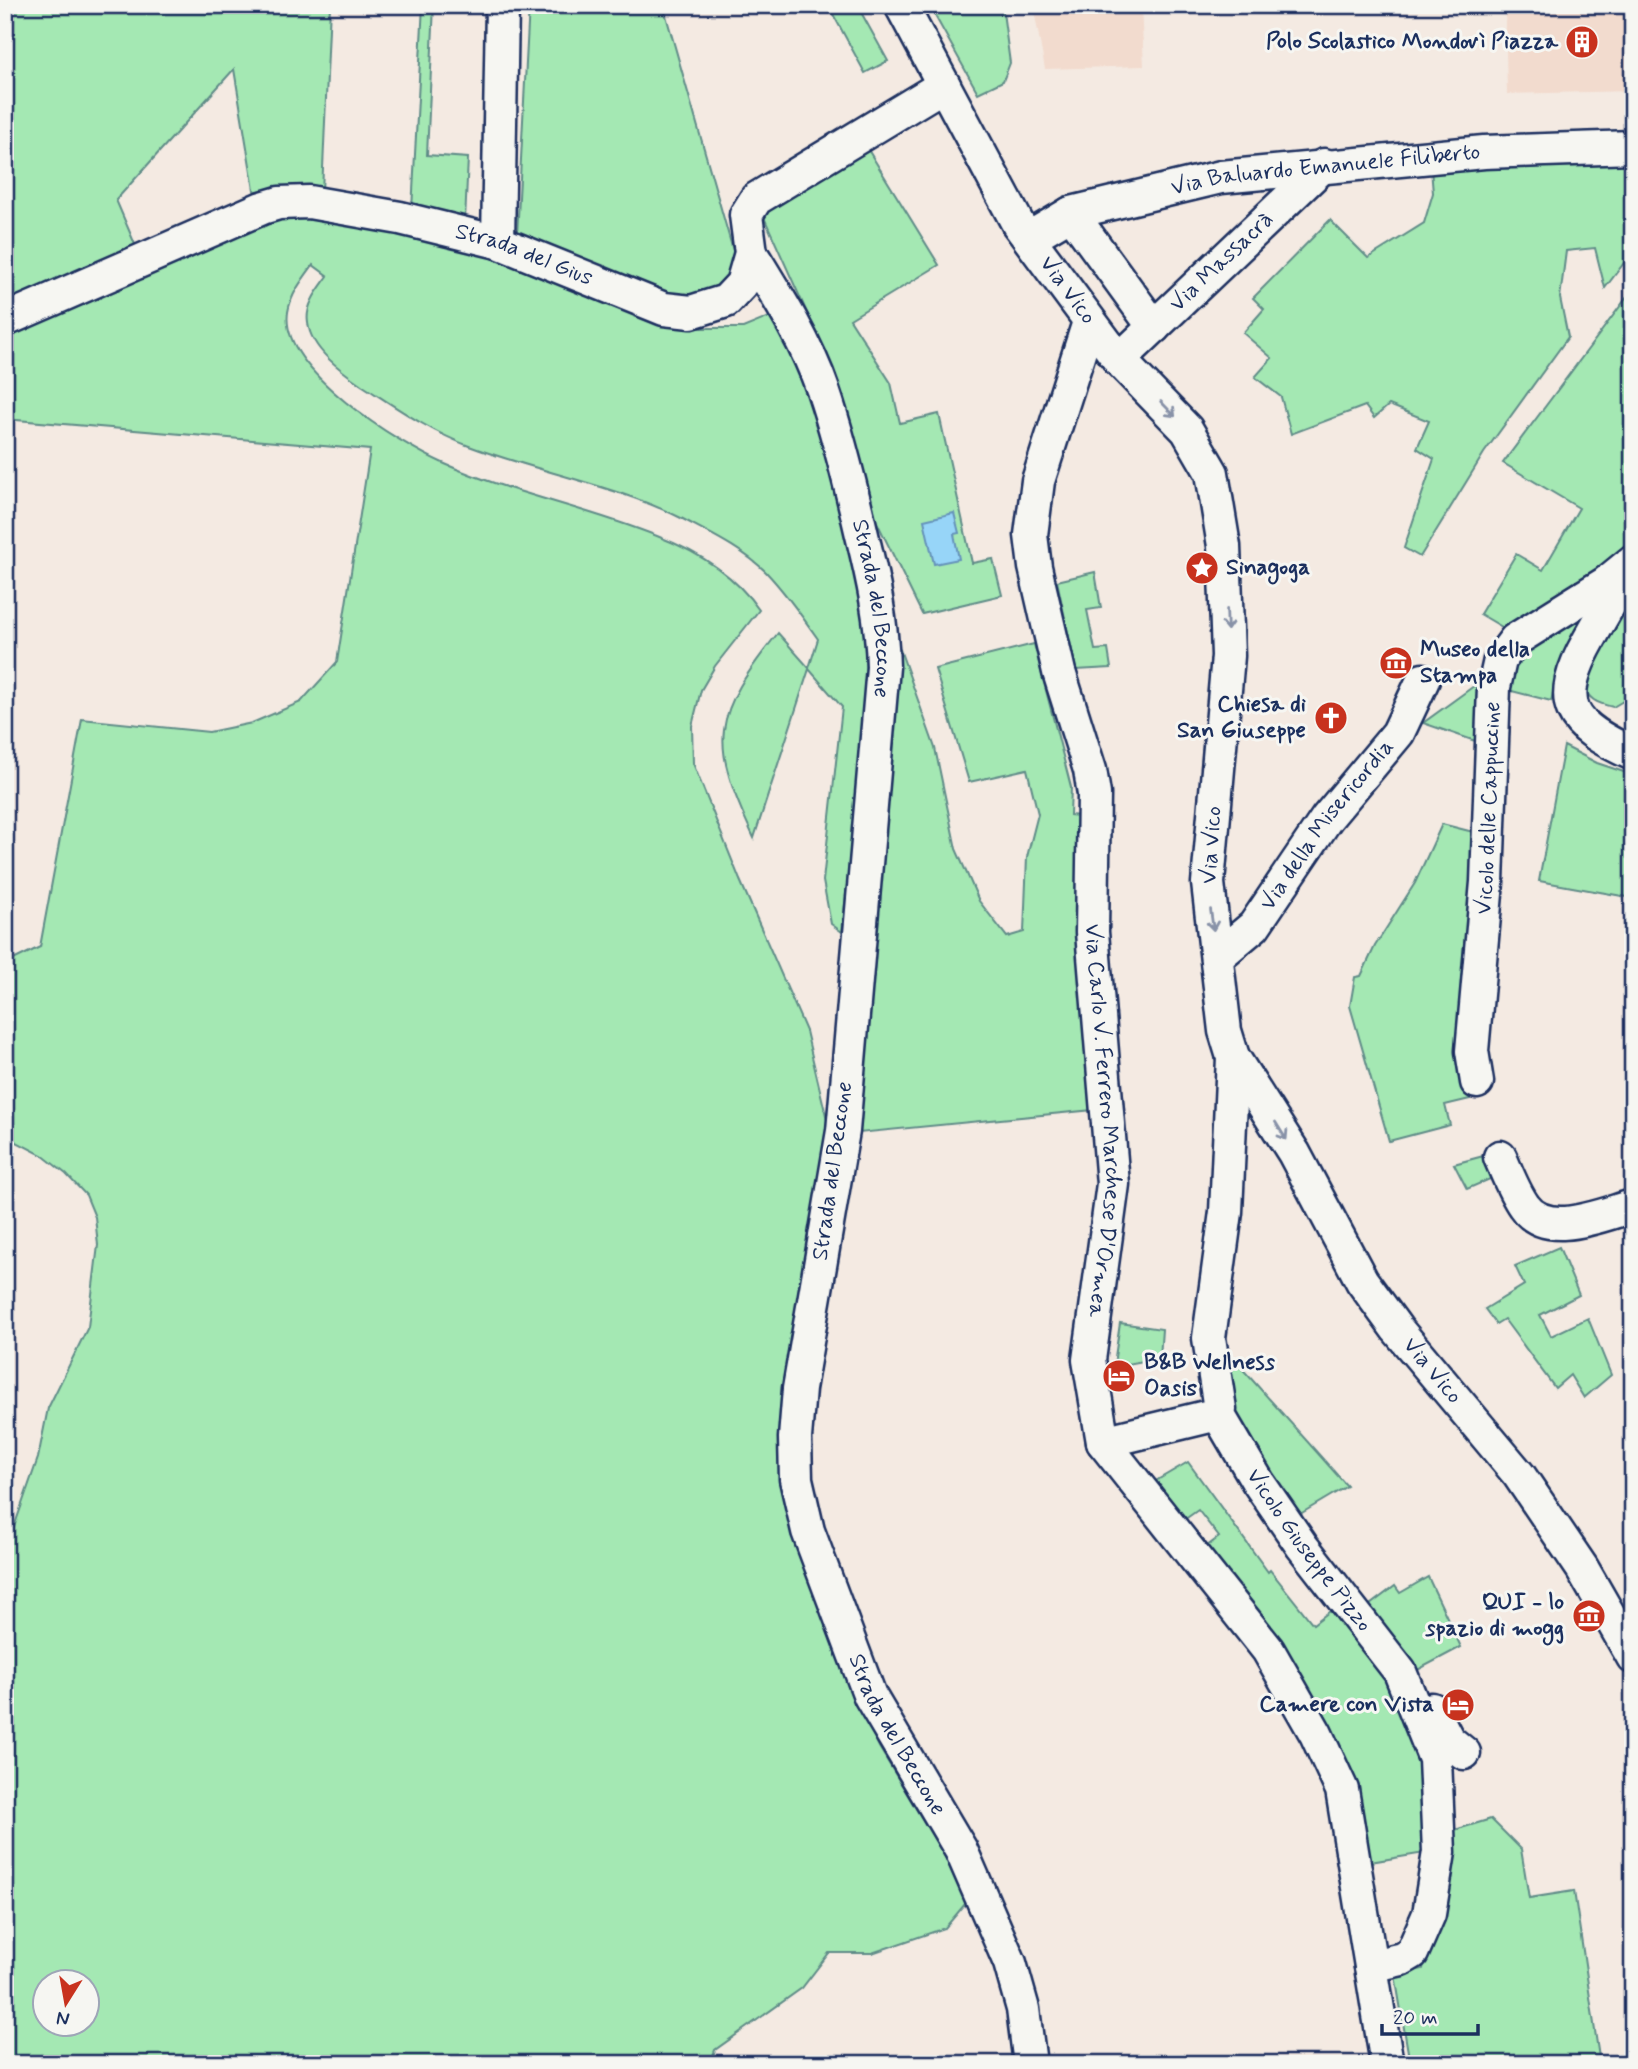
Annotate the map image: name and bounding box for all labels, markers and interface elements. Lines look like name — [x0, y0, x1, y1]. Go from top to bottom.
building icon: Polo Scolastico Mondovì Piazza — [1563, 23, 1601, 61]
place label: Polo Scolastico Mondovì Piazza — [1266, 27, 1559, 57]
street label: Via Baluardo Emanuele Filiberto — [1168, 137, 1482, 203]
street label: Via Massacrà — [1163, 205, 1280, 319]
street label: Strada del Gius — [452, 217, 597, 294]
street label: Via Vico — [1032, 250, 1103, 331]
one-way arrow — [1159, 400, 1176, 417]
street label: Strada del Beccone — [844, 517, 898, 699]
place icon: Sinagoga — [1183, 549, 1221, 587]
place label: Sinagoga — [1226, 553, 1310, 585]
one-way arrow — [1220, 609, 1233, 632]
place label: Museo della Stampa — [1420, 635, 1530, 691]
museum icon: Museo della Stampa — [1377, 644, 1415, 682]
place label: Chiesa di San Giuseppe — [1177, 690, 1306, 746]
church icon: Chiesa di San Giuseppe — [1312, 699, 1350, 737]
street label: Vicolo delle Cappuccine — [1469, 701, 1508, 916]
street label: Via della Misericordia — [1253, 733, 1401, 917]
street label: Via Vico — [1194, 805, 1230, 885]
one-way arrow — [1206, 908, 1219, 931]
street label: Via Carlo V. Ferrero Marchese D'Ormea — [1077, 923, 1128, 1320]
street label: Strada del Beccone — [806, 1080, 860, 1262]
one-way arrow — [1274, 1121, 1288, 1141]
street label: Via Vico — [1396, 1331, 1469, 1411]
place label: B&B Wellness Oasis — [1144, 1348, 1276, 1404]
hotel icon: B&B Wellness Oasis — [1100, 1357, 1138, 1395]
street label: Vicolo Giuseppe Pizzo — [1239, 1463, 1379, 1638]
place label: QUI - lo spazio di mogg — [1424, 1588, 1564, 1646]
museum icon: QUI - lo spazio di mogg — [1570, 1597, 1608, 1635]
street label: Strada del Beccone — [841, 1650, 952, 1821]
hotel icon: Camere con Vista — [1439, 1686, 1477, 1724]
place label: Camere con Vista — [1259, 1690, 1434, 1720]
north arrow — [32, 1968, 102, 2038]
scale bar — [1382, 1992, 1479, 2036]
text: 20 m — [1393, 2004, 1438, 2032]
text: N — [54, 2005, 72, 2032]

